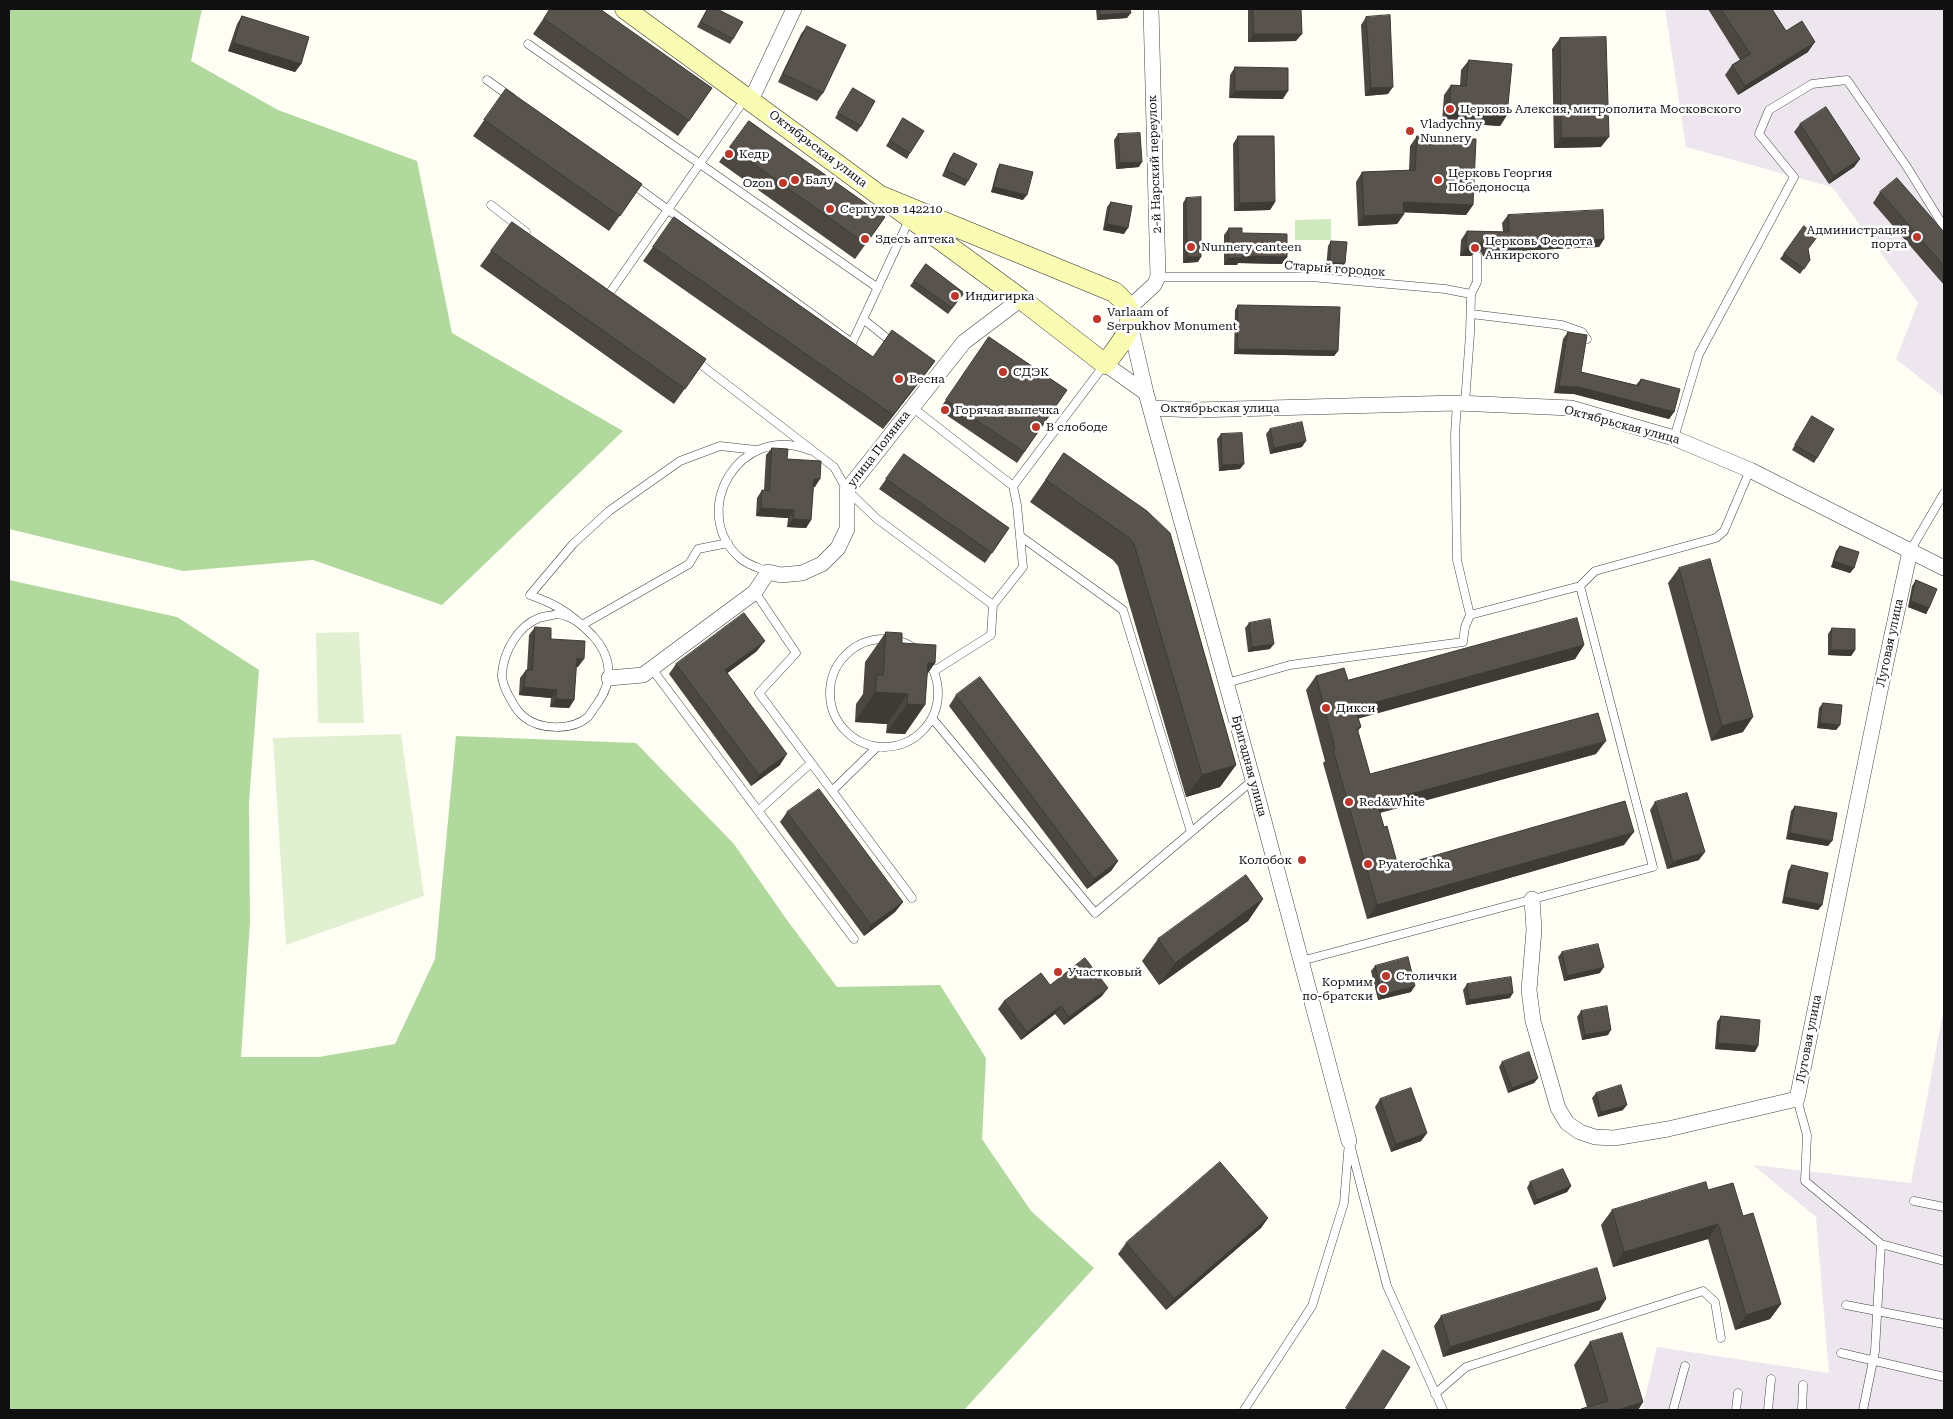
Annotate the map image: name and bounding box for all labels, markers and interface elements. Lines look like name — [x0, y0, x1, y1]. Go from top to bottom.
street label: 2-й Нарский переулок — [1145, 94, 1165, 234]
place label: Церковь Алексия, митрополита Московского — [1460, 102, 1741, 116]
marker: Церковь Алексия, митрополита Московского — [1444, 103, 1456, 115]
street label: Октябрьская улица — [766, 107, 870, 191]
place label: Vladychny Nunnery — [1420, 117, 1482, 145]
marker: Vladychny Nunnery — [1404, 125, 1416, 137]
place label: Кедр — [739, 147, 770, 161]
marker: Кедр — [723, 148, 735, 160]
place label: Церковь Георгия Победоносца — [1448, 166, 1552, 194]
place label: Балу — [805, 173, 834, 187]
marker: Балу — [789, 174, 801, 186]
marker: Церковь Георгия Победоносца — [1432, 174, 1444, 186]
place label: Ozon — [743, 176, 773, 190]
marker: Ozon — [777, 177, 789, 189]
place label: Серпухов 142210 — [840, 202, 943, 216]
marker: Серпухов 142210 — [824, 203, 836, 215]
place label: Администрация порта — [1807, 223, 1907, 251]
marker: Администрация порта — [1911, 231, 1923, 243]
place label: Здесь аптека — [875, 232, 954, 246]
marker: Здесь аптека — [859, 233, 871, 245]
place label: Церковь Феодота Анкирского — [1485, 234, 1593, 262]
place label: Nunnery canteen — [1201, 240, 1302, 254]
marker: Nunnery canteen — [1185, 241, 1197, 253]
marker: Церковь Феодота Анкирского — [1469, 242, 1481, 254]
street label: Старый городок — [1284, 258, 1386, 280]
place label: Индигирка — [965, 289, 1034, 303]
marker: Индигирка — [949, 290, 961, 302]
place label: Varlaam of Serpukhov Monument — [1107, 305, 1237, 333]
marker: Varlaam of Serpukhov Monument — [1091, 313, 1103, 325]
place label: СДЭК — [1013, 365, 1049, 379]
marker: СДЭК — [997, 366, 1009, 378]
place label: Весна — [909, 372, 945, 386]
marker: Весна — [893, 373, 905, 385]
street label: Октябрьская улица — [1160, 401, 1280, 415]
place label: Горячая выпечка — [955, 403, 1059, 417]
street label: Октябрьская улица — [1563, 403, 1681, 447]
marker: Горячая выпечка — [939, 404, 951, 416]
street label: улица Полянка — [845, 408, 913, 490]
place label: В слободе — [1046, 420, 1108, 434]
marker: В слободе — [1030, 421, 1042, 433]
street label: Луговая улица — [1874, 598, 1906, 688]
place label: Дикси — [1336, 701, 1376, 715]
marker: Дикси — [1320, 702, 1332, 714]
street label: Бригадная улица — [1229, 714, 1269, 818]
place label: Red&White — [1359, 795, 1425, 809]
marker: Red&White — [1343, 796, 1355, 808]
place label: Колобок — [1239, 853, 1292, 867]
marker: Колобок — [1296, 854, 1308, 866]
place label: Pyaterochka — [1378, 857, 1450, 871]
marker: Pyaterochka — [1362, 858, 1374, 870]
place label: Участковый — [1068, 965, 1142, 979]
marker: Участковый — [1052, 966, 1064, 978]
place label: Столички — [1396, 969, 1457, 983]
marker: Столички — [1380, 970, 1392, 982]
place label: Кормим по-братски — [1302, 975, 1373, 1003]
marker: Кормим по-братски — [1377, 983, 1389, 995]
street label: Луговая улица — [1793, 994, 1825, 1084]

